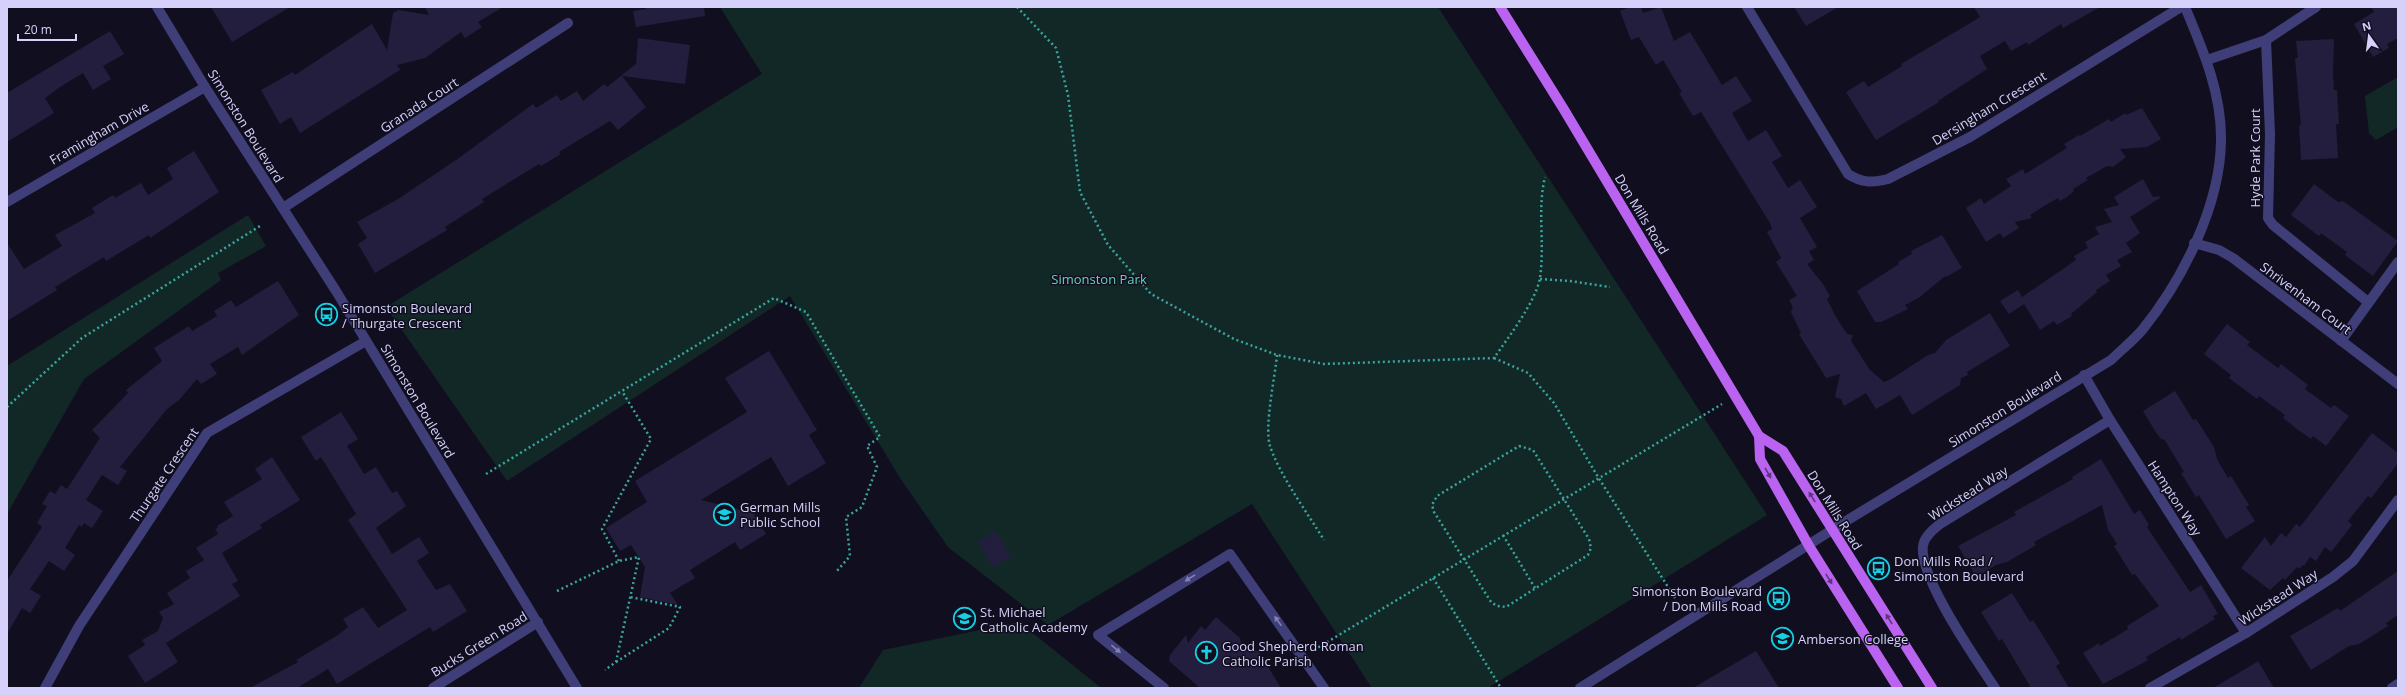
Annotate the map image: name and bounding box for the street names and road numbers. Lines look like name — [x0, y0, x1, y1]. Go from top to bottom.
street label: Simonston Boulevard — [204, 66, 288, 186]
street label: Dersingham Crescent — [1929, 67, 2050, 149]
street label: Granada Court — [376, 73, 462, 137]
street label: Framingham Drive — [46, 97, 152, 169]
street label: Hyde Park Court — [2246, 108, 2264, 208]
street label: Don Mills Road — [1611, 170, 1673, 258]
street label: Shrivenham Court — [2257, 258, 2356, 339]
street label: Simonston Boulevard — [377, 341, 459, 461]
street label: Simonston Boulevard — [1945, 367, 2065, 451]
street label: Thurgate Crescent — [125, 424, 203, 526]
street label: Hampton Way — [2144, 457, 2206, 540]
street label: Wickstead Way — [1925, 461, 2012, 525]
street label: Don Mills Road — [1803, 467, 1867, 553]
street label: Wickstead Way — [2235, 564, 2321, 629]
street label: Bucks Green Road — [427, 607, 531, 681]

